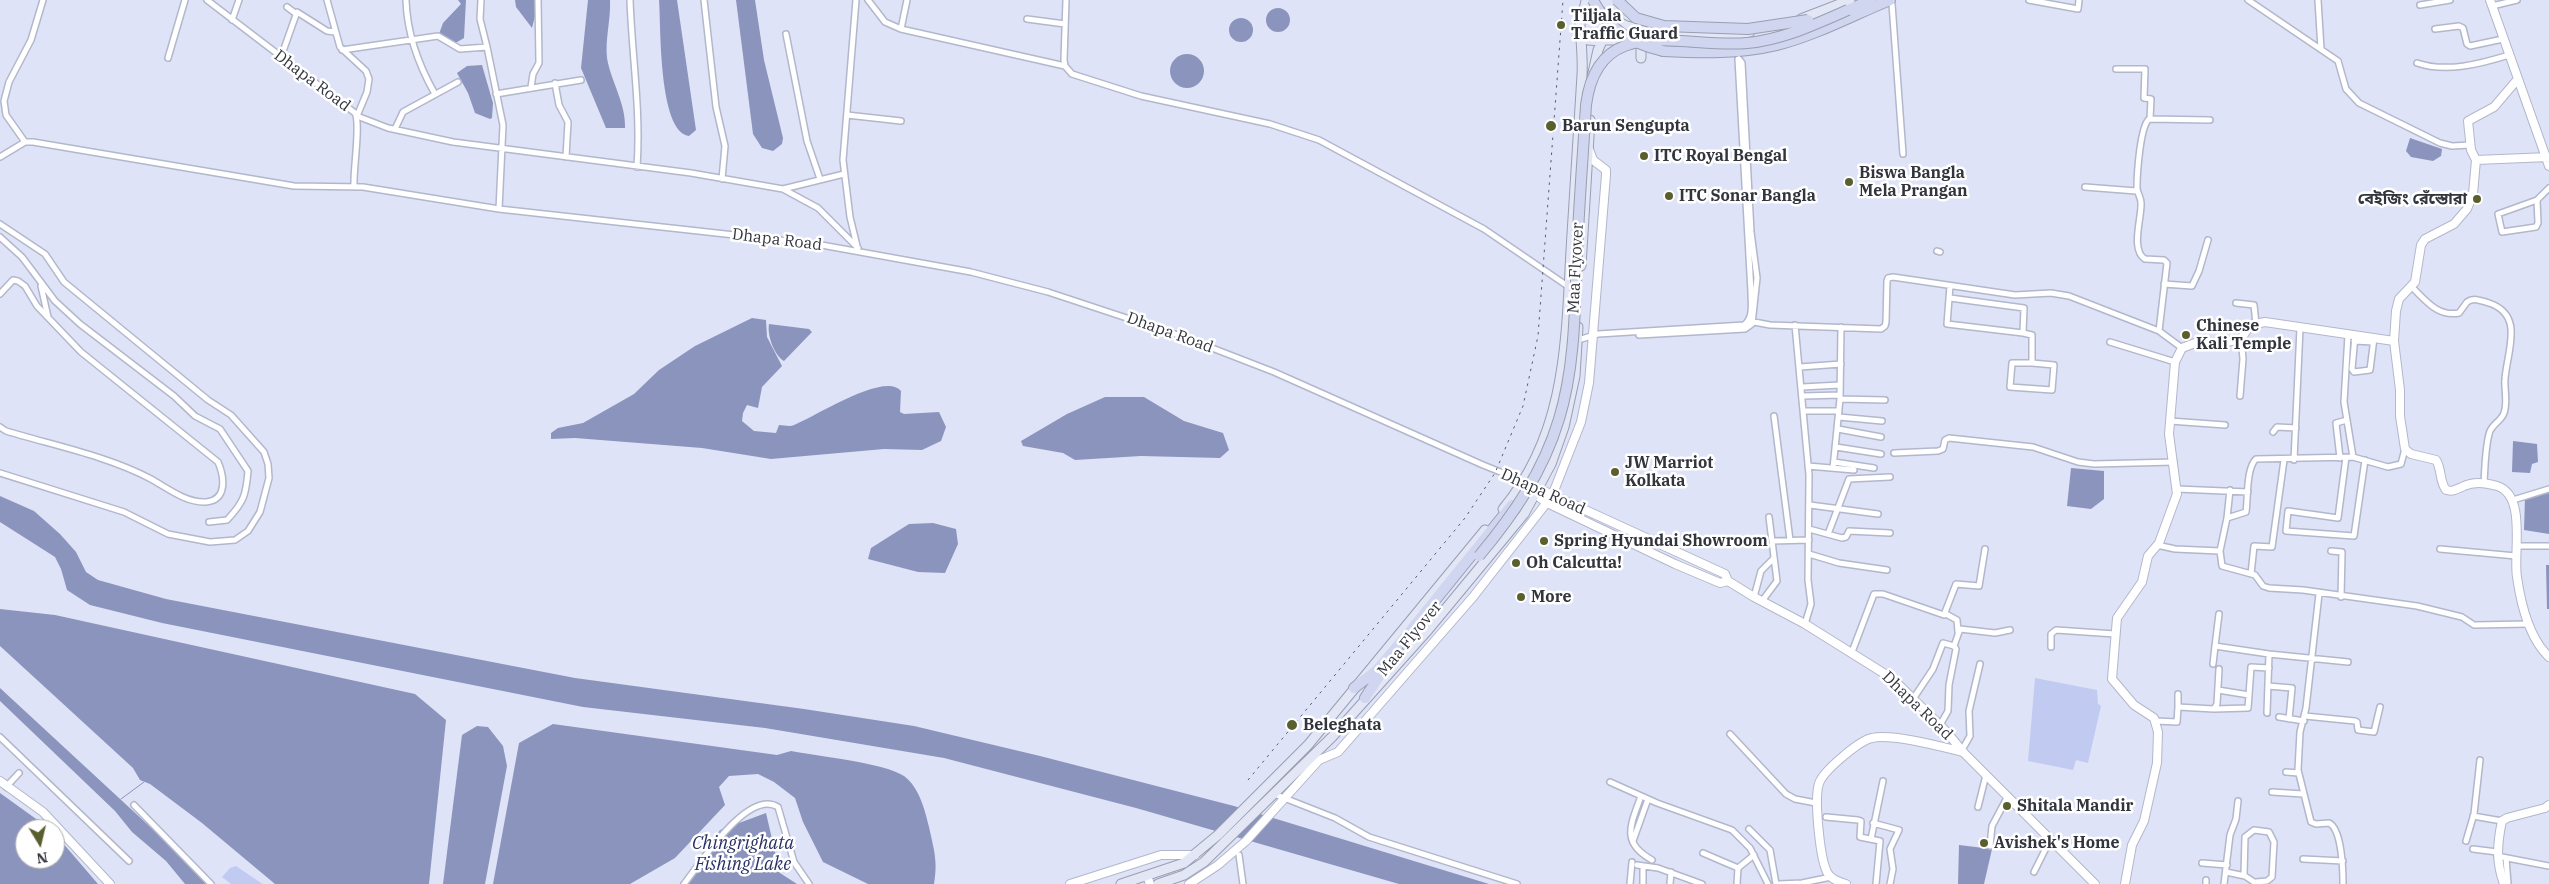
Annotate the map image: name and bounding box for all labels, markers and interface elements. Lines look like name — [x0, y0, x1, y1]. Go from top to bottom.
place label: Tiljala Traffic Guard — [1571, 6, 1678, 44]
marker: Tiljala Traffic Guard — [1555, 19, 1567, 31]
street label: Dhapa Road — [270, 46, 354, 116]
place label: Barun Sengupta — [1562, 116, 1690, 136]
marker: Barun Sengupta — [1544, 119, 1558, 133]
place label: ITC Royal Bengal — [1654, 146, 1787, 166]
marker: ITC Royal Bengal — [1638, 150, 1650, 162]
place label: Biswa Bangla Mela Prangan — [1859, 163, 1968, 201]
marker: Biswa Bangla Mela Prangan — [1843, 176, 1855, 188]
place label: ITC Sonar Bangla — [1679, 186, 1816, 206]
place label: বেইজিং রেঁস্তোরা — [2358, 189, 2467, 209]
marker: ITC Sonar Bangla — [1663, 190, 1675, 202]
marker: বেইজিং রেঁস্তোরা — [2471, 193, 2483, 205]
street label: Maa Flyover — [1564, 222, 1588, 314]
street label: Dhapa Road — [731, 225, 823, 255]
street label: Dhapa Road — [1124, 308, 1216, 358]
place label: Chinese Kali Temple — [2196, 316, 2291, 354]
marker: Chinese Kali Temple — [2180, 329, 2192, 341]
place label: JW Marriot Kolkata — [1625, 453, 1713, 491]
street label: Dhapa Road — [1498, 465, 1588, 519]
marker: JW Marriot Kolkata — [1609, 466, 1621, 478]
place label: Spring Hyundai Showroom — [1554, 531, 1768, 551]
marker: Spring Hyundai Showroom — [1538, 535, 1550, 547]
place label: Oh Calcutta! — [1526, 553, 1622, 573]
marker: Oh Calcutta! — [1510, 557, 1522, 569]
place label: More — [1531, 587, 1572, 607]
marker: More — [1515, 591, 1527, 603]
street label: Maa Flyover — [1374, 598, 1446, 680]
street label: Dhapa Road — [1878, 668, 1956, 744]
place label: Beleghata — [1303, 715, 1382, 735]
marker: Beleghata — [1285, 718, 1299, 732]
place label: Shitala Mandir — [2017, 796, 2133, 816]
marker: Shitala Mandir — [2001, 800, 2013, 812]
north arrow — [15, 819, 65, 869]
water label: Chingrighata Fishing Lake — [692, 833, 794, 876]
place label: Avishek's Home — [1994, 833, 2120, 853]
marker: Avishek's Home — [1978, 837, 1990, 849]
text: N — [35, 848, 49, 868]

